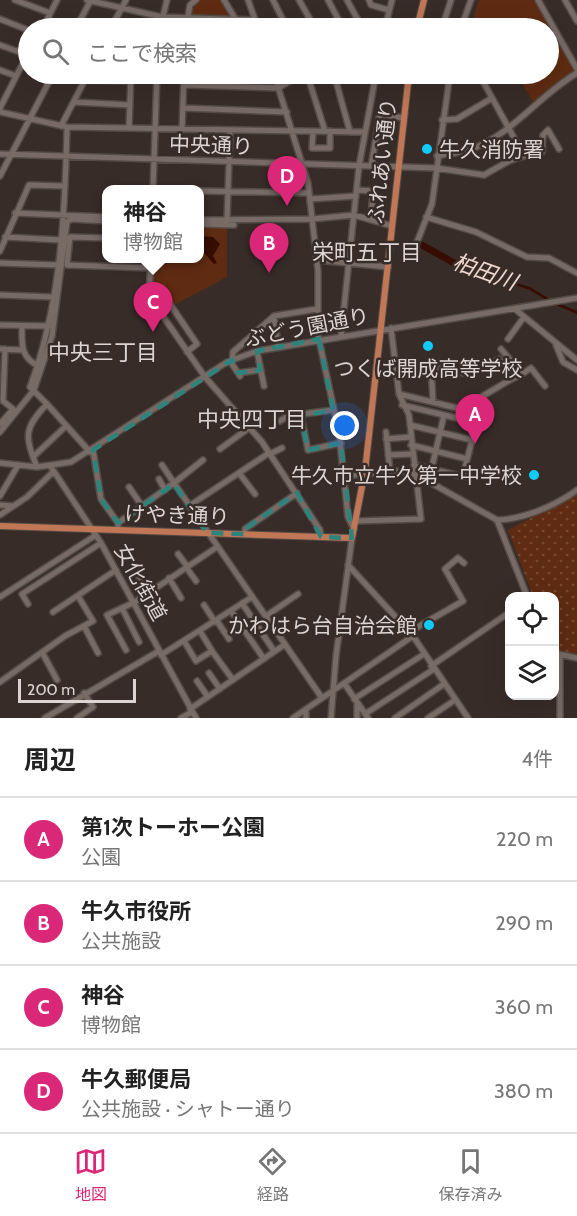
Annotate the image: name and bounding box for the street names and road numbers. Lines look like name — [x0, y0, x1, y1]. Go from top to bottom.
street label: ふれあい通り — [363, 97, 401, 225]
street label: 中央通り — [169, 131, 253, 159]
street label: ぶどう園通り — [243, 303, 371, 351]
street label: けやき通り — [124, 501, 230, 529]
street label: 女化街道 — [110, 539, 172, 625]

